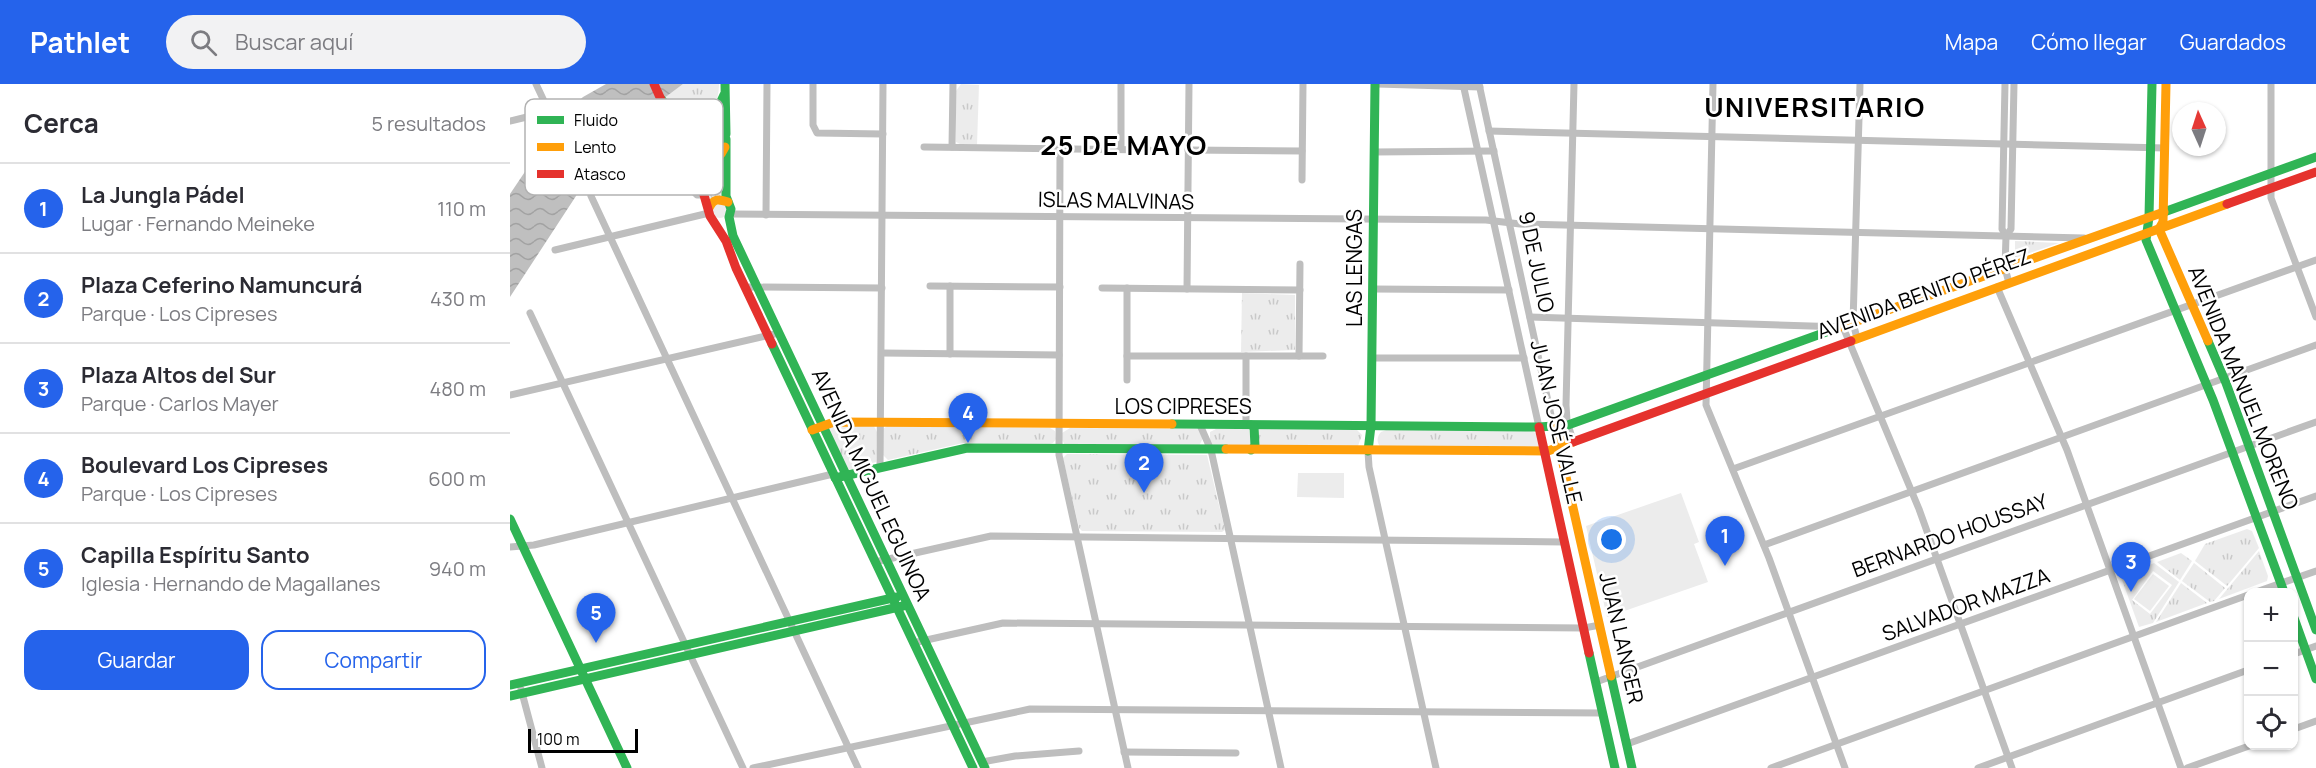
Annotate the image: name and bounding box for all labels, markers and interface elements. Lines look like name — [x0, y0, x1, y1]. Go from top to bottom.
search box — [166, 15, 586, 69]
text: Pathlet — [30, 23, 130, 61]
icon: search — [187, 26, 220, 59]
text: Buscar aquí — [235, 27, 353, 57]
text: Mapa — [1945, 28, 1998, 56]
text: Cómo llegar — [2031, 28, 2147, 56]
text: Guardados — [2180, 28, 2286, 56]
district label: UNIVERSITARIO — [1704, 88, 1926, 125]
legend — [525, 99, 723, 195]
north arrow — [2172, 102, 2226, 156]
text: Cerca — [24, 105, 99, 141]
text: Fluido — [574, 109, 618, 131]
text: 5 resultados — [372, 110, 486, 137]
district label: 25 DE MAYO — [1040, 126, 1208, 163]
text: Lento — [574, 136, 616, 158]
text: Atasco — [574, 163, 626, 185]
text: La Jungla Pádel — [81, 180, 245, 210]
street label: ISLAS MALVINAS — [1038, 185, 1194, 215]
text: 1 — [39, 195, 48, 222]
text: 110 m — [437, 195, 486, 222]
street label: LAS LENGAS — [1340, 209, 1368, 327]
street label: 9 DE JULIO — [1513, 209, 1561, 315]
text: Lugar · Fernando Meineke — [81, 210, 315, 237]
street label: AVENIDA BENITO PÉREZ — [1813, 241, 2035, 345]
street label: AVENIDA MANUEL MORENO — [2182, 262, 2306, 514]
text: Plaza Ceferino Namuncurá — [81, 270, 362, 300]
text: 2 — [38, 285, 49, 312]
text: 430 m — [430, 285, 486, 312]
text: Parque · Los Cipreses — [81, 300, 278, 327]
street label: JUAN JOSÉ VALLE — [1524, 337, 1589, 507]
text: Plaza Altos del Sur — [81, 360, 276, 390]
street label: AVENIDA MIGUEL EGUINOA — [806, 364, 938, 605]
text: 3 — [38, 375, 49, 402]
text: 480 m — [429, 375, 486, 402]
text: Parque · Carlos Mayer — [81, 390, 279, 417]
street label: LOS CIPRESES — [1114, 392, 1252, 420]
pin: 4 — [948, 394, 988, 443]
pin: 2 — [1124, 444, 1164, 493]
text: Boulevard Los Cipreses — [81, 450, 328, 480]
text: 4 — [37, 465, 50, 492]
text: 600 m — [428, 465, 486, 492]
text: Parque · Los Cipreses — [81, 480, 278, 507]
street label: BERNARDO HOUSSAY — [1848, 487, 2052, 583]
pin: 1 — [1706, 516, 1744, 566]
your location — [1597, 525, 1626, 554]
text: Capilla Espíritu Santo — [81, 540, 310, 570]
pin: 3 — [2112, 542, 2150, 592]
text: 5 — [38, 555, 49, 582]
text: 940 m — [429, 555, 486, 582]
street label: SALVADOR MAZZA — [1878, 561, 2053, 647]
street label: JUAN LANGER — [1593, 569, 1651, 706]
text: Iglesia · Hernando de Magallanes — [81, 570, 381, 597]
map controls — [2244, 588, 2298, 750]
button: + — [2244, 588, 2298, 642]
pin: 5 — [576, 594, 616, 643]
button: Guardar — [24, 630, 249, 690]
button: Compartir — [261, 630, 486, 690]
button: − — [2244, 642, 2298, 696]
button: locate — [2244, 696, 2298, 750]
scale bar — [528, 726, 638, 754]
text: 100 m — [537, 728, 580, 750]

